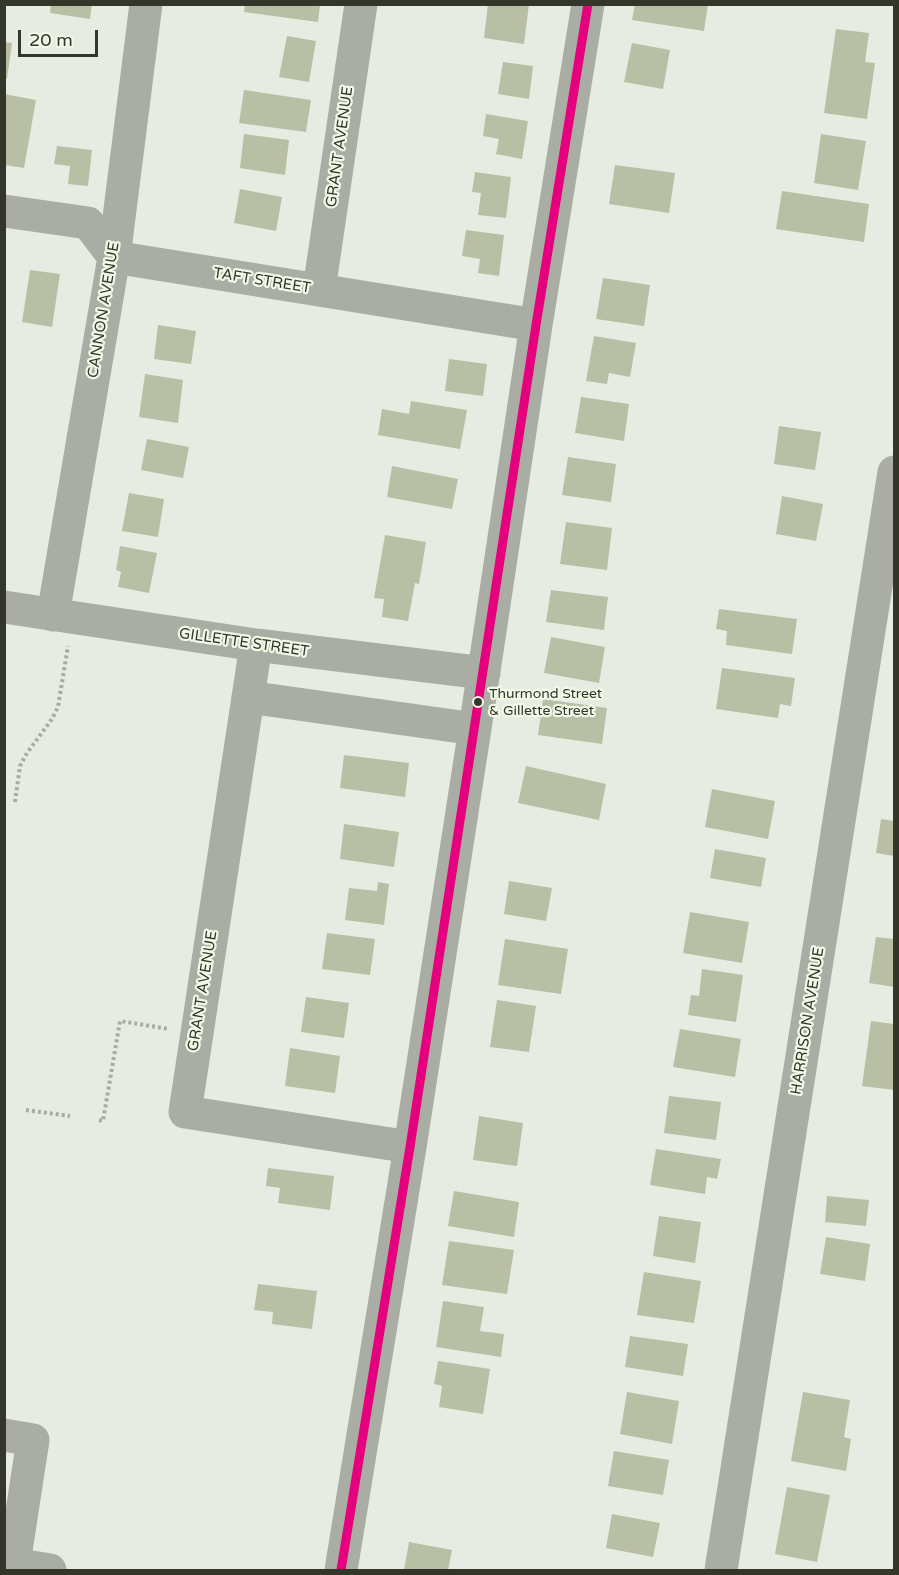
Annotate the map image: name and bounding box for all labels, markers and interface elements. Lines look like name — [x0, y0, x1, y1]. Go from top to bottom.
scale bar — [21, 18, 100, 56]
text: 20 m — [29, 29, 73, 51]
street label: GRANT AVENUE — [323, 85, 357, 209]
street label: CANNON AVENUE — [84, 241, 124, 379]
street label: TAFT STREET — [212, 264, 312, 298]
street label: GILLETTE STREET — [178, 625, 310, 661]
place label: Thurmond Street & Gillette Street — [489, 686, 602, 718]
marker: Thurmond Street & Gillette Street — [472, 696, 484, 708]
street label: GRANT AVENUE — [185, 929, 221, 1053]
street label: HARRISON AVENUE — [787, 946, 829, 1096]

